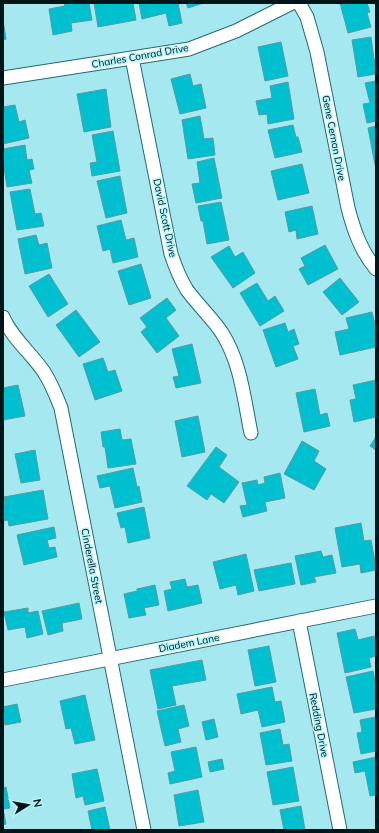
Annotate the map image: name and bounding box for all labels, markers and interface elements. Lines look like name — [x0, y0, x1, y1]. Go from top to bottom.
street label: Charles Conrad Drive — [91, 41, 189, 71]
street label: Gene Cernan Drive — [319, 94, 349, 182]
street label: David Scott Drive — [150, 177, 180, 259]
street label: Cinderella Street — [78, 527, 106, 605]
street label: Diadem Lane — [158, 631, 220, 655]
street label: Redding Drive — [306, 692, 332, 758]
north arrow — [8, 785, 48, 825]
text: N — [30, 798, 45, 809]

